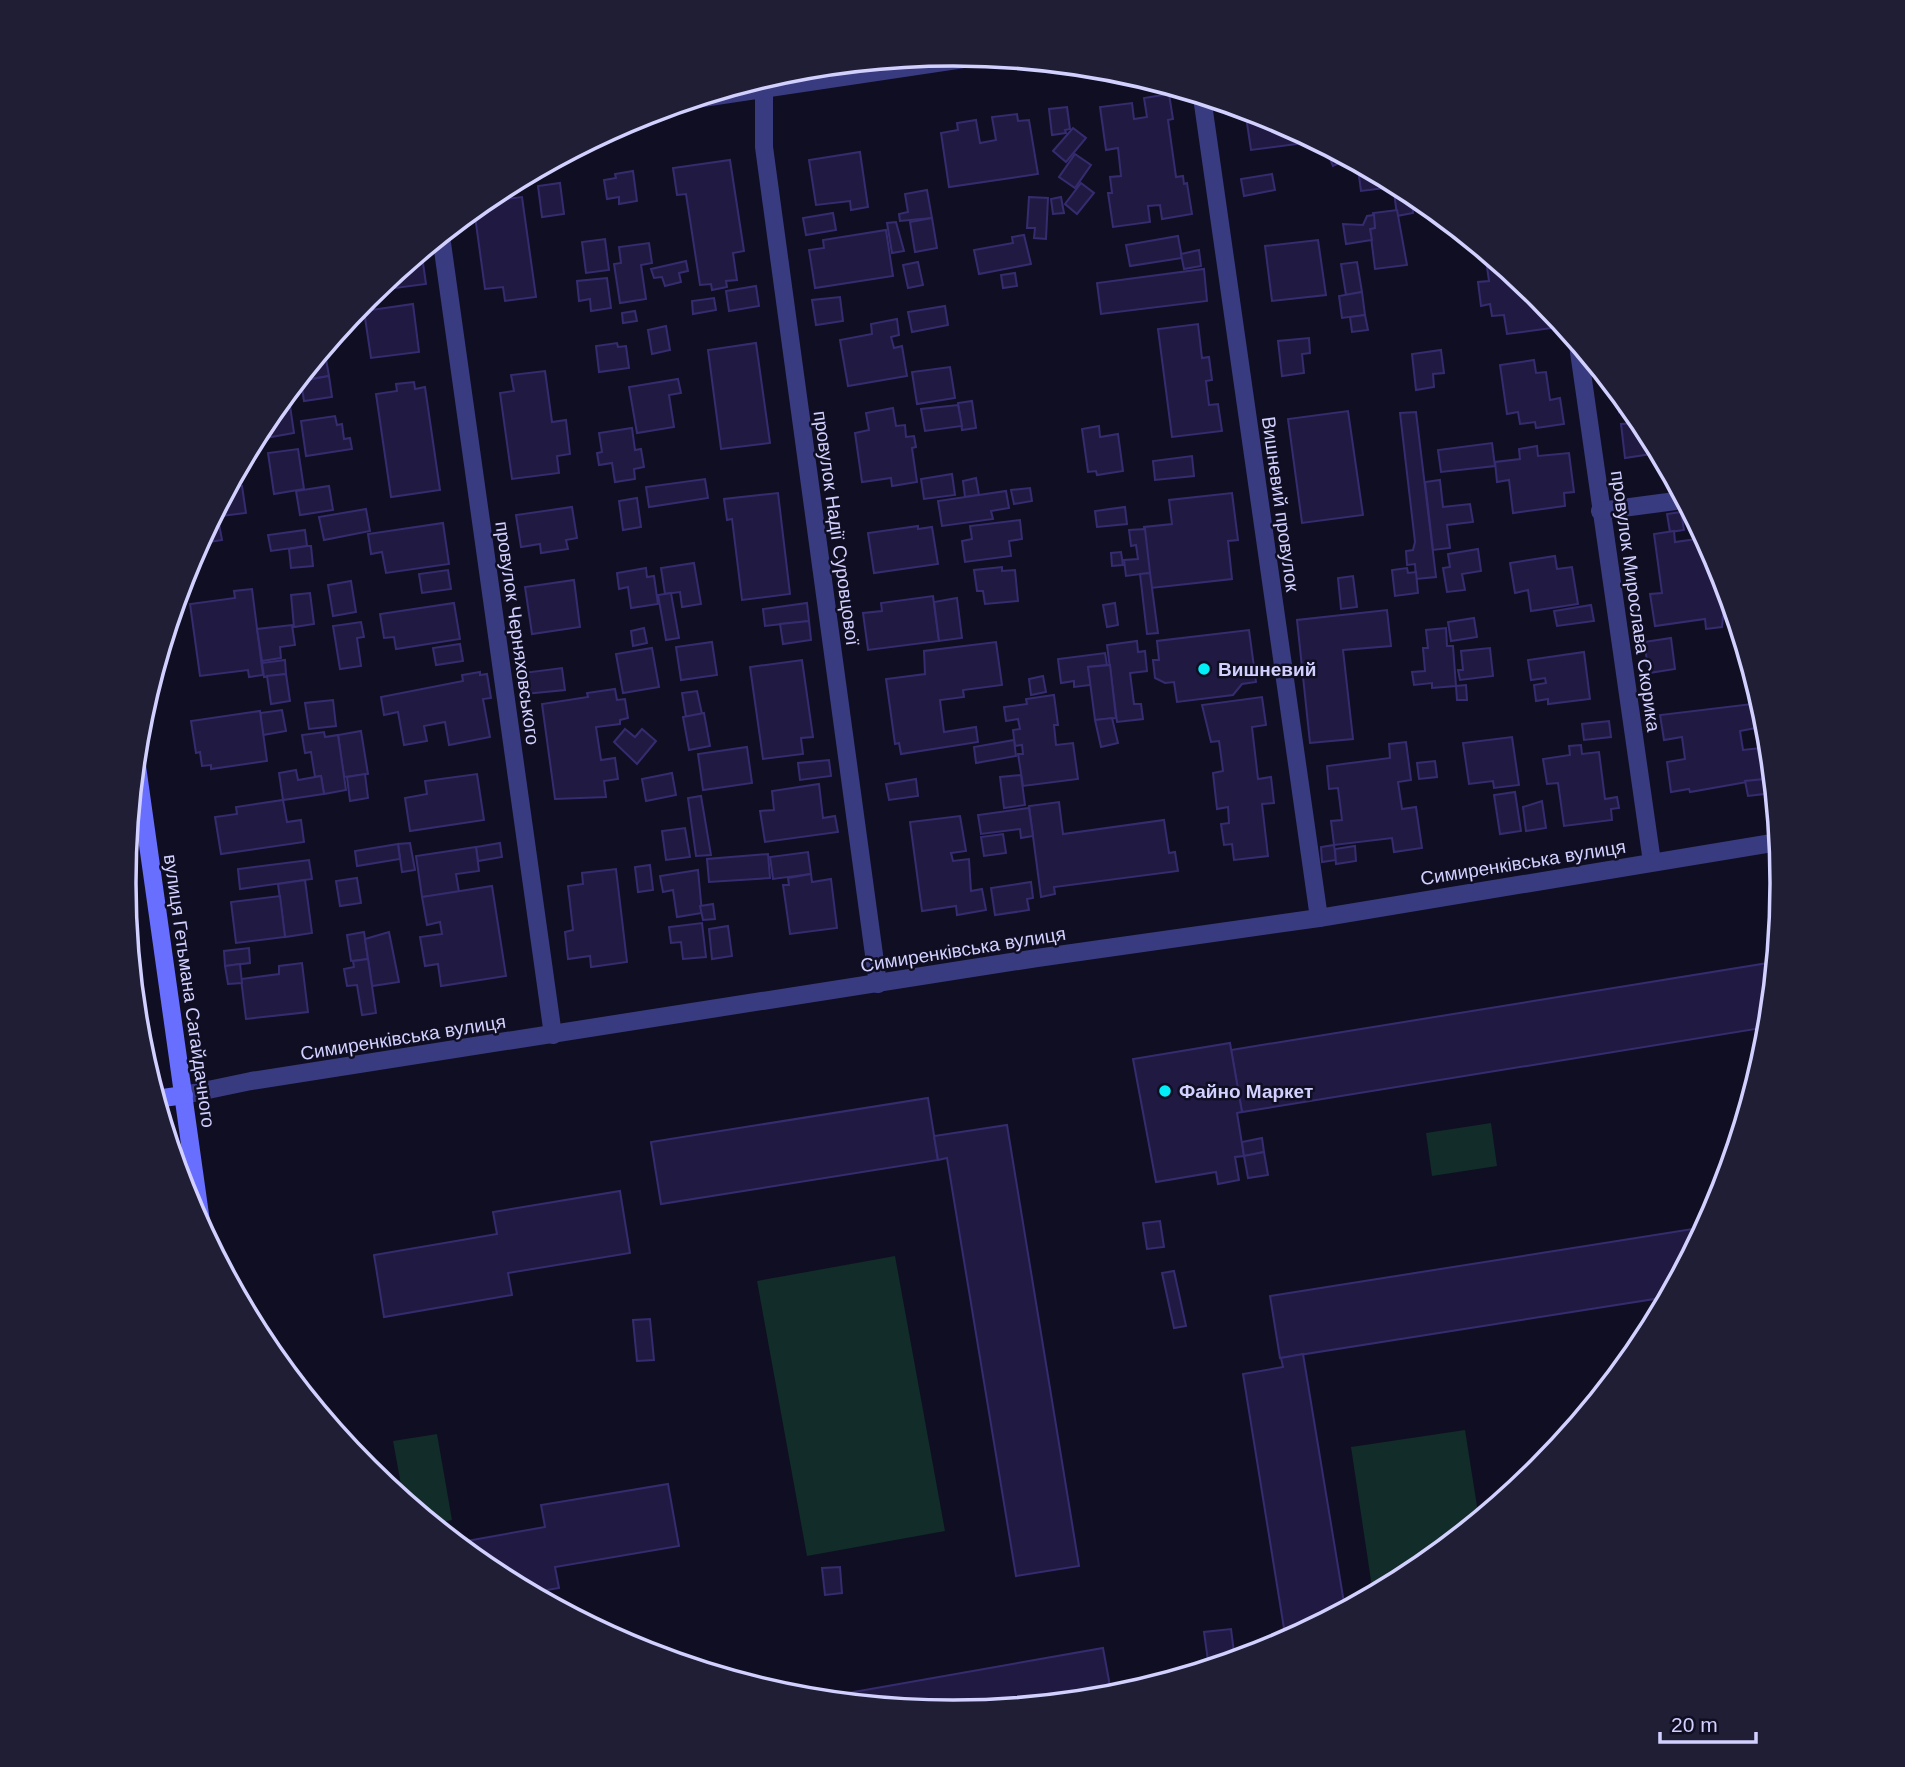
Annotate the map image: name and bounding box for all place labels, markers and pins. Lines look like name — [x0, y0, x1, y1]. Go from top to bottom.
place label: Вишневий — [1218, 659, 1316, 680]
marker: Вишневий — [1196, 661, 1212, 677]
place label: Файно Маркет — [1179, 1081, 1313, 1102]
marker: Файно Маркет — [1157, 1083, 1173, 1099]

